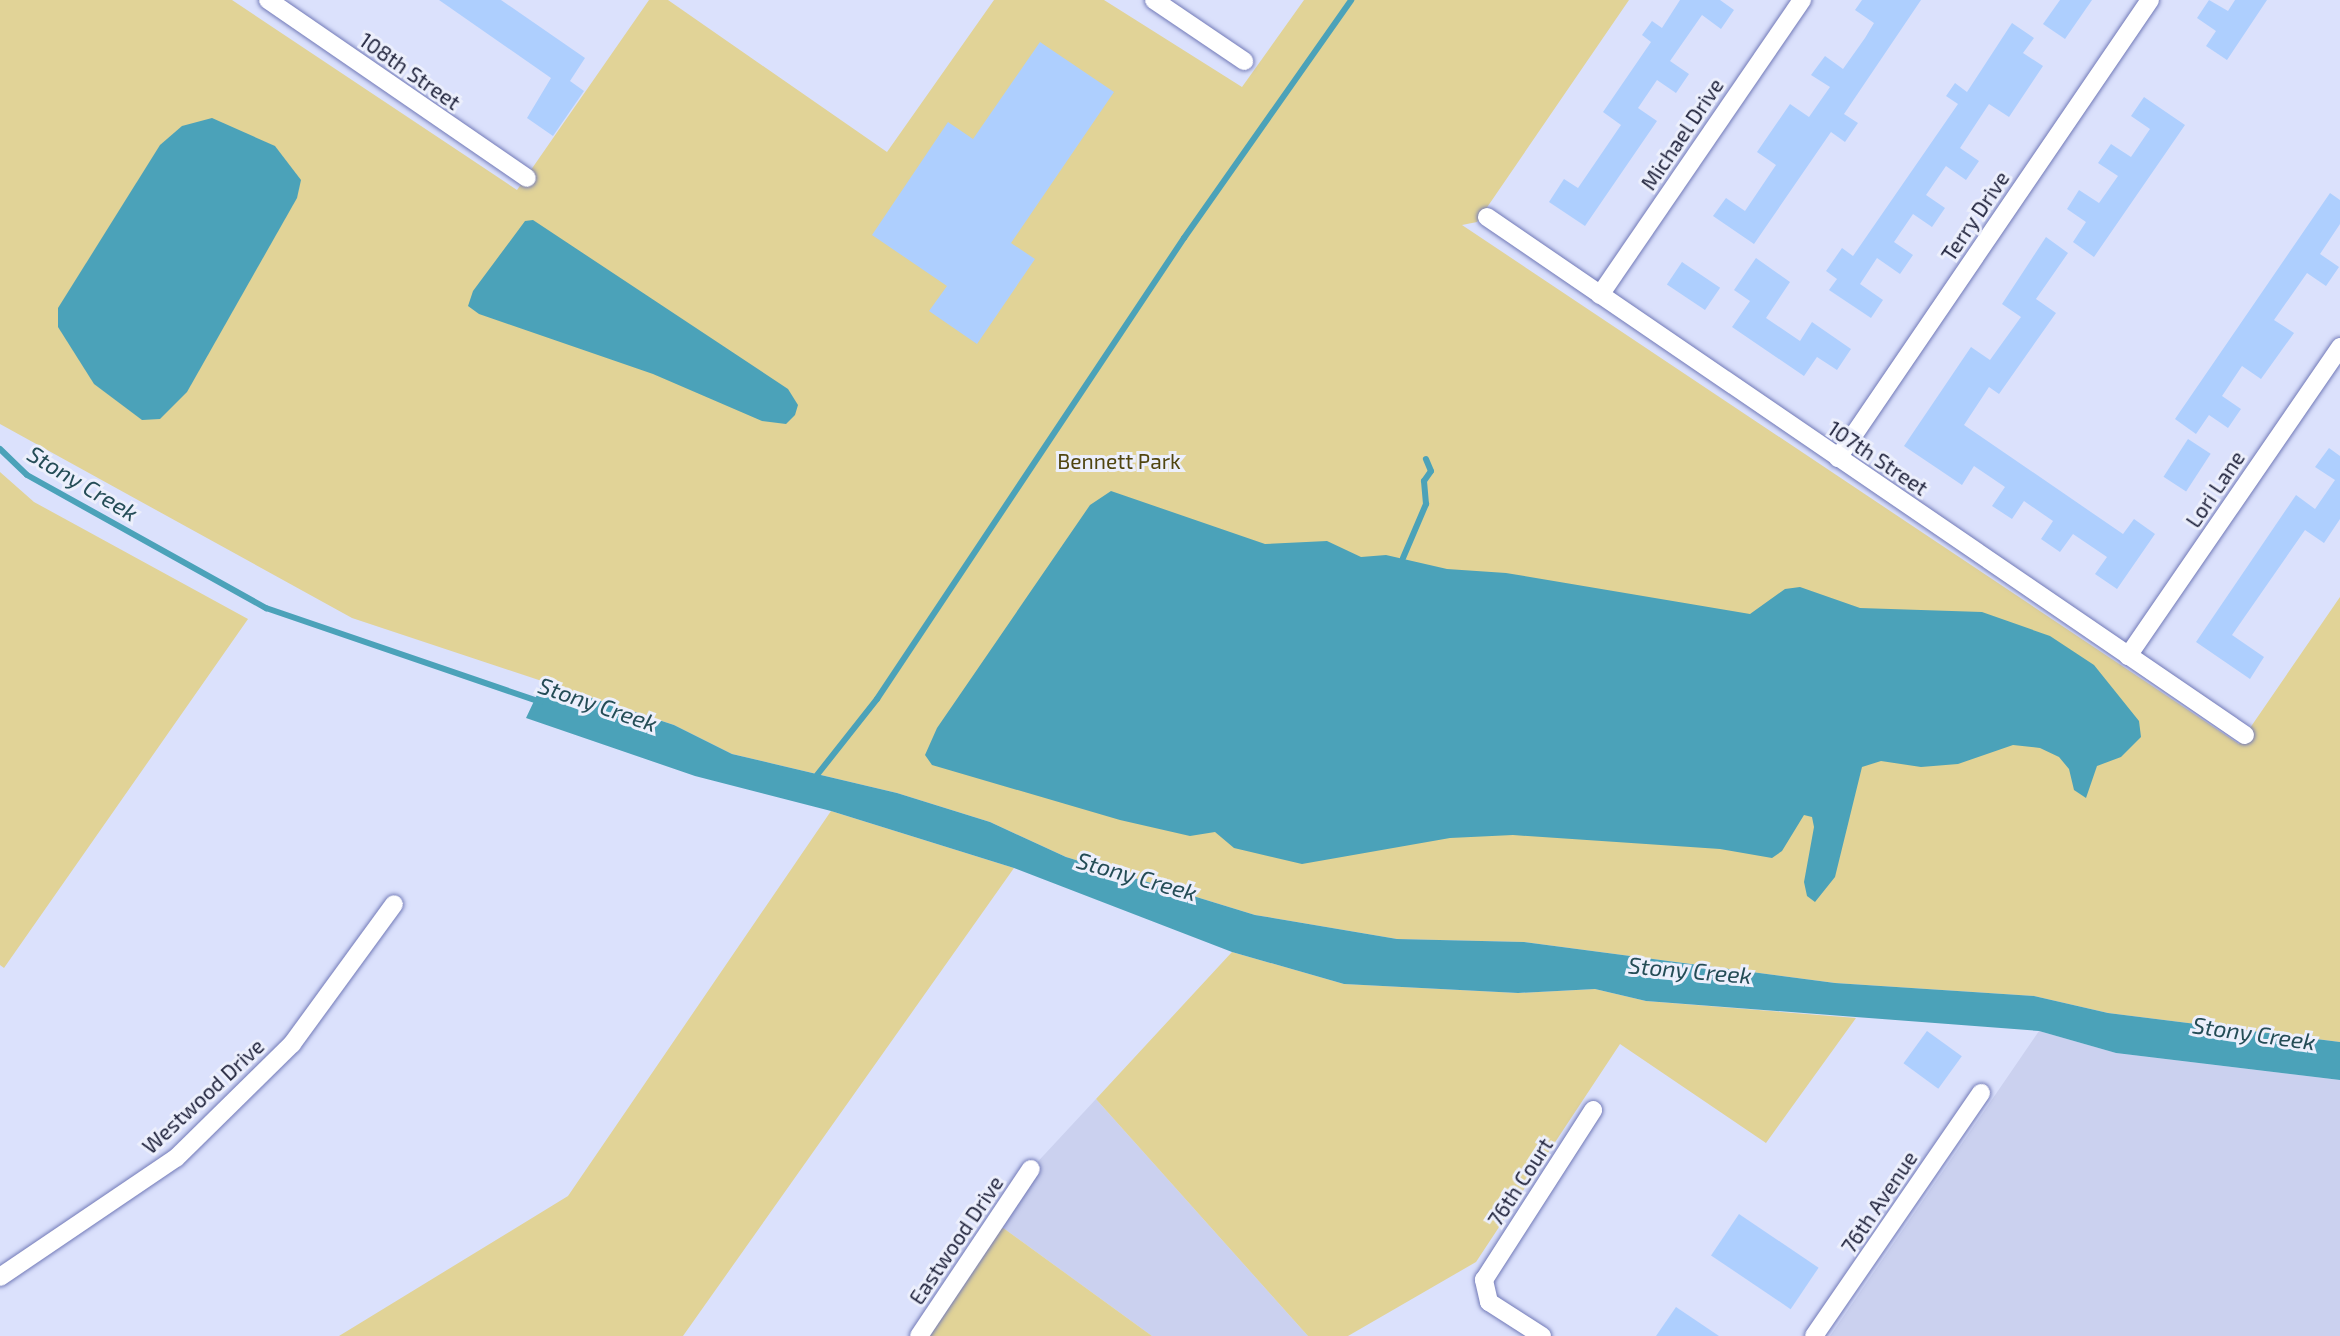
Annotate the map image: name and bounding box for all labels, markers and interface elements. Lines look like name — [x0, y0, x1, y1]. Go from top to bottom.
street label: 108th Street — [355, 27, 465, 115]
street label: Michael Drive — [1635, 73, 1729, 195]
street label: Terry Drive — [1936, 166, 2014, 266]
street label: 107th Street — [1823, 415, 1933, 501]
water label: Stony Creek — [23, 439, 143, 527]
street label: Lori Lane — [2180, 446, 2250, 532]
park label: Bennett Park — [1057, 448, 1181, 474]
water label: Stony Creek — [535, 671, 661, 737]
water label: Stony Creek — [1074, 846, 1200, 906]
water label: Stony Creek — [1627, 951, 1753, 989]
water label: Stony Creek — [2191, 1011, 2317, 1055]
street label: Westwood Drive — [137, 1033, 269, 1159]
street label: 76th Court — [1482, 1133, 1558, 1231]
street label: 76th Avenue — [1836, 1146, 1922, 1258]
street label: Eastwood Drive — [904, 1171, 1008, 1309]

